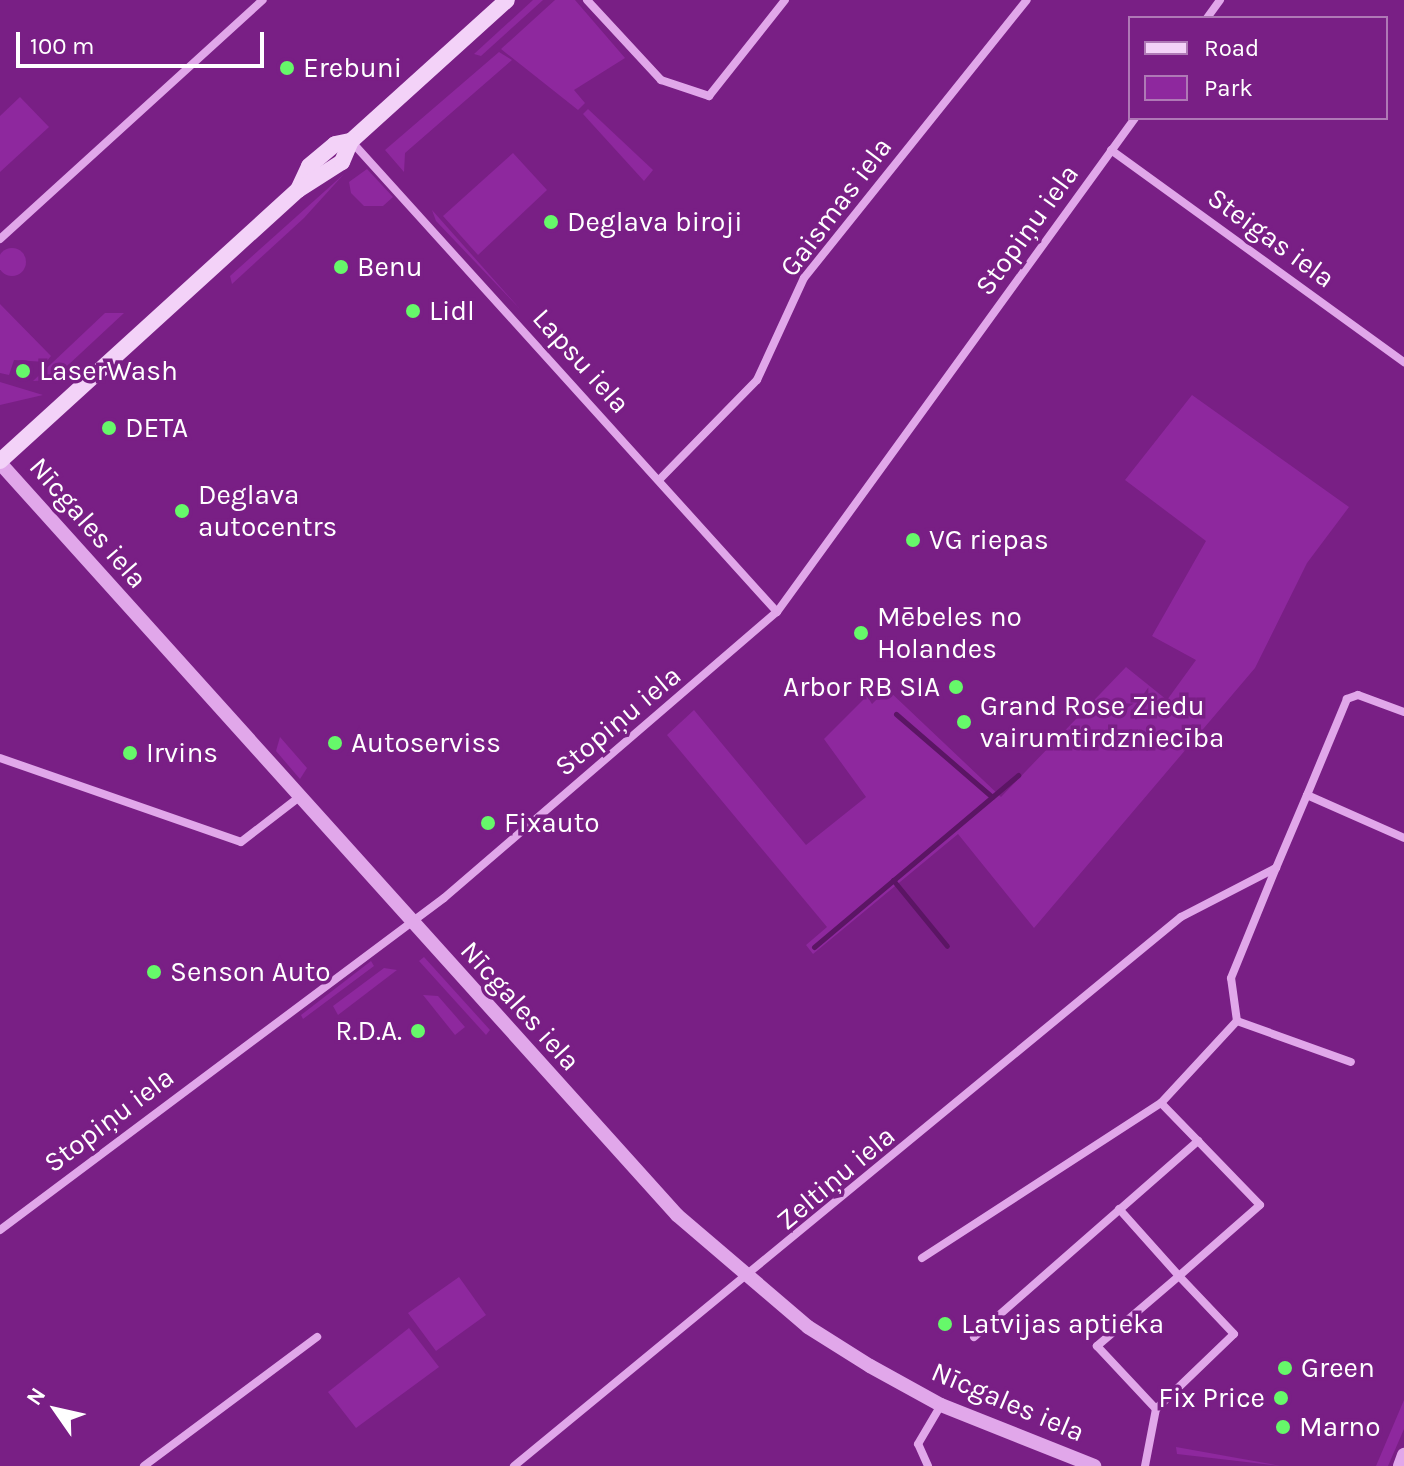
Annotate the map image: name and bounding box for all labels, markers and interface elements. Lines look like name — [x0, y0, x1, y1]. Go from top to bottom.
scale bar — [20, 16, 268, 66]
legend — [1128, 16, 1388, 120]
text: 100 m — [30, 32, 95, 60]
text: Road — [1204, 34, 1259, 62]
place label: Erebuni — [303, 51, 402, 85]
marker: Erebuni — [278, 59, 296, 77]
text: Park — [1204, 74, 1253, 102]
street label: Gaismas iela — [773, 131, 899, 283]
street label: Stopiņu iela — [968, 158, 1086, 302]
street label: Steigas iela — [1201, 181, 1341, 295]
place label: Deglava biroji — [567, 205, 743, 239]
marker: Deglava biroji — [542, 213, 560, 231]
place label: Benu — [357, 250, 423, 284]
marker: Benu — [332, 258, 350, 276]
place label: Lidl — [429, 294, 475, 328]
marker: Lidl — [404, 302, 422, 320]
street label: Lapsu iela — [525, 302, 637, 420]
place label: LaserWash — [39, 354, 178, 388]
marker: LaserWash — [14, 362, 32, 380]
place label: DETA — [125, 411, 188, 445]
marker: DETA — [100, 419, 118, 437]
street label: Nīcgales iela — [22, 451, 154, 595]
place label: Deglava autocentrs — [198, 478, 337, 544]
marker: Deglava autocentrs — [173, 502, 191, 520]
place label: VG riepas — [929, 523, 1049, 557]
marker: VG riepas — [904, 531, 922, 549]
place label: Mēbeles no Holandes — [877, 600, 1022, 666]
marker: Mēbeles no Holandes — [852, 624, 870, 642]
street label: Stopiņu iela — [548, 659, 688, 783]
place label: Arbor RB SIA — [783, 670, 940, 704]
marker: Arbor RB SIA — [947, 678, 965, 696]
place label: Grand Rose Ziedu vairumtirdzniecība — [980, 689, 1224, 755]
marker: Grand Rose Ziedu vairumtirdzniecība — [955, 713, 973, 731]
place label: Autoserviss — [351, 726, 501, 760]
marker: Autoserviss — [326, 734, 344, 752]
place label: Irvins — [146, 736, 218, 770]
marker: Irvins — [121, 744, 139, 762]
place label: Fixauto — [504, 806, 600, 840]
marker: Fixauto — [479, 814, 497, 832]
street label: Nīcgales iela — [453, 934, 587, 1078]
place label: Senson Auto — [170, 955, 331, 989]
marker: Senson Auto — [145, 963, 163, 981]
place label: R.D.A. — [335, 1014, 402, 1048]
marker: R.D.A. — [409, 1022, 427, 1040]
street label: Stopiņu iela — [37, 1060, 181, 1180]
street label: Zeltiņu iela — [770, 1119, 902, 1237]
place label: Latvijas aptieka — [961, 1307, 1164, 1341]
marker: Latvijas aptieka — [936, 1315, 954, 1333]
place label: Green — [1301, 1351, 1375, 1385]
street label: Nīcgales iela — [927, 1355, 1089, 1449]
marker: Green — [1276, 1359, 1294, 1377]
north arrow — [16, 1370, 96, 1450]
place label: Fix Price — [1158, 1381, 1265, 1415]
text: N — [21, 1383, 51, 1410]
marker: Fix Price — [1272, 1389, 1290, 1407]
place label: Marno — [1299, 1410, 1380, 1444]
marker: Marno — [1274, 1418, 1292, 1436]

